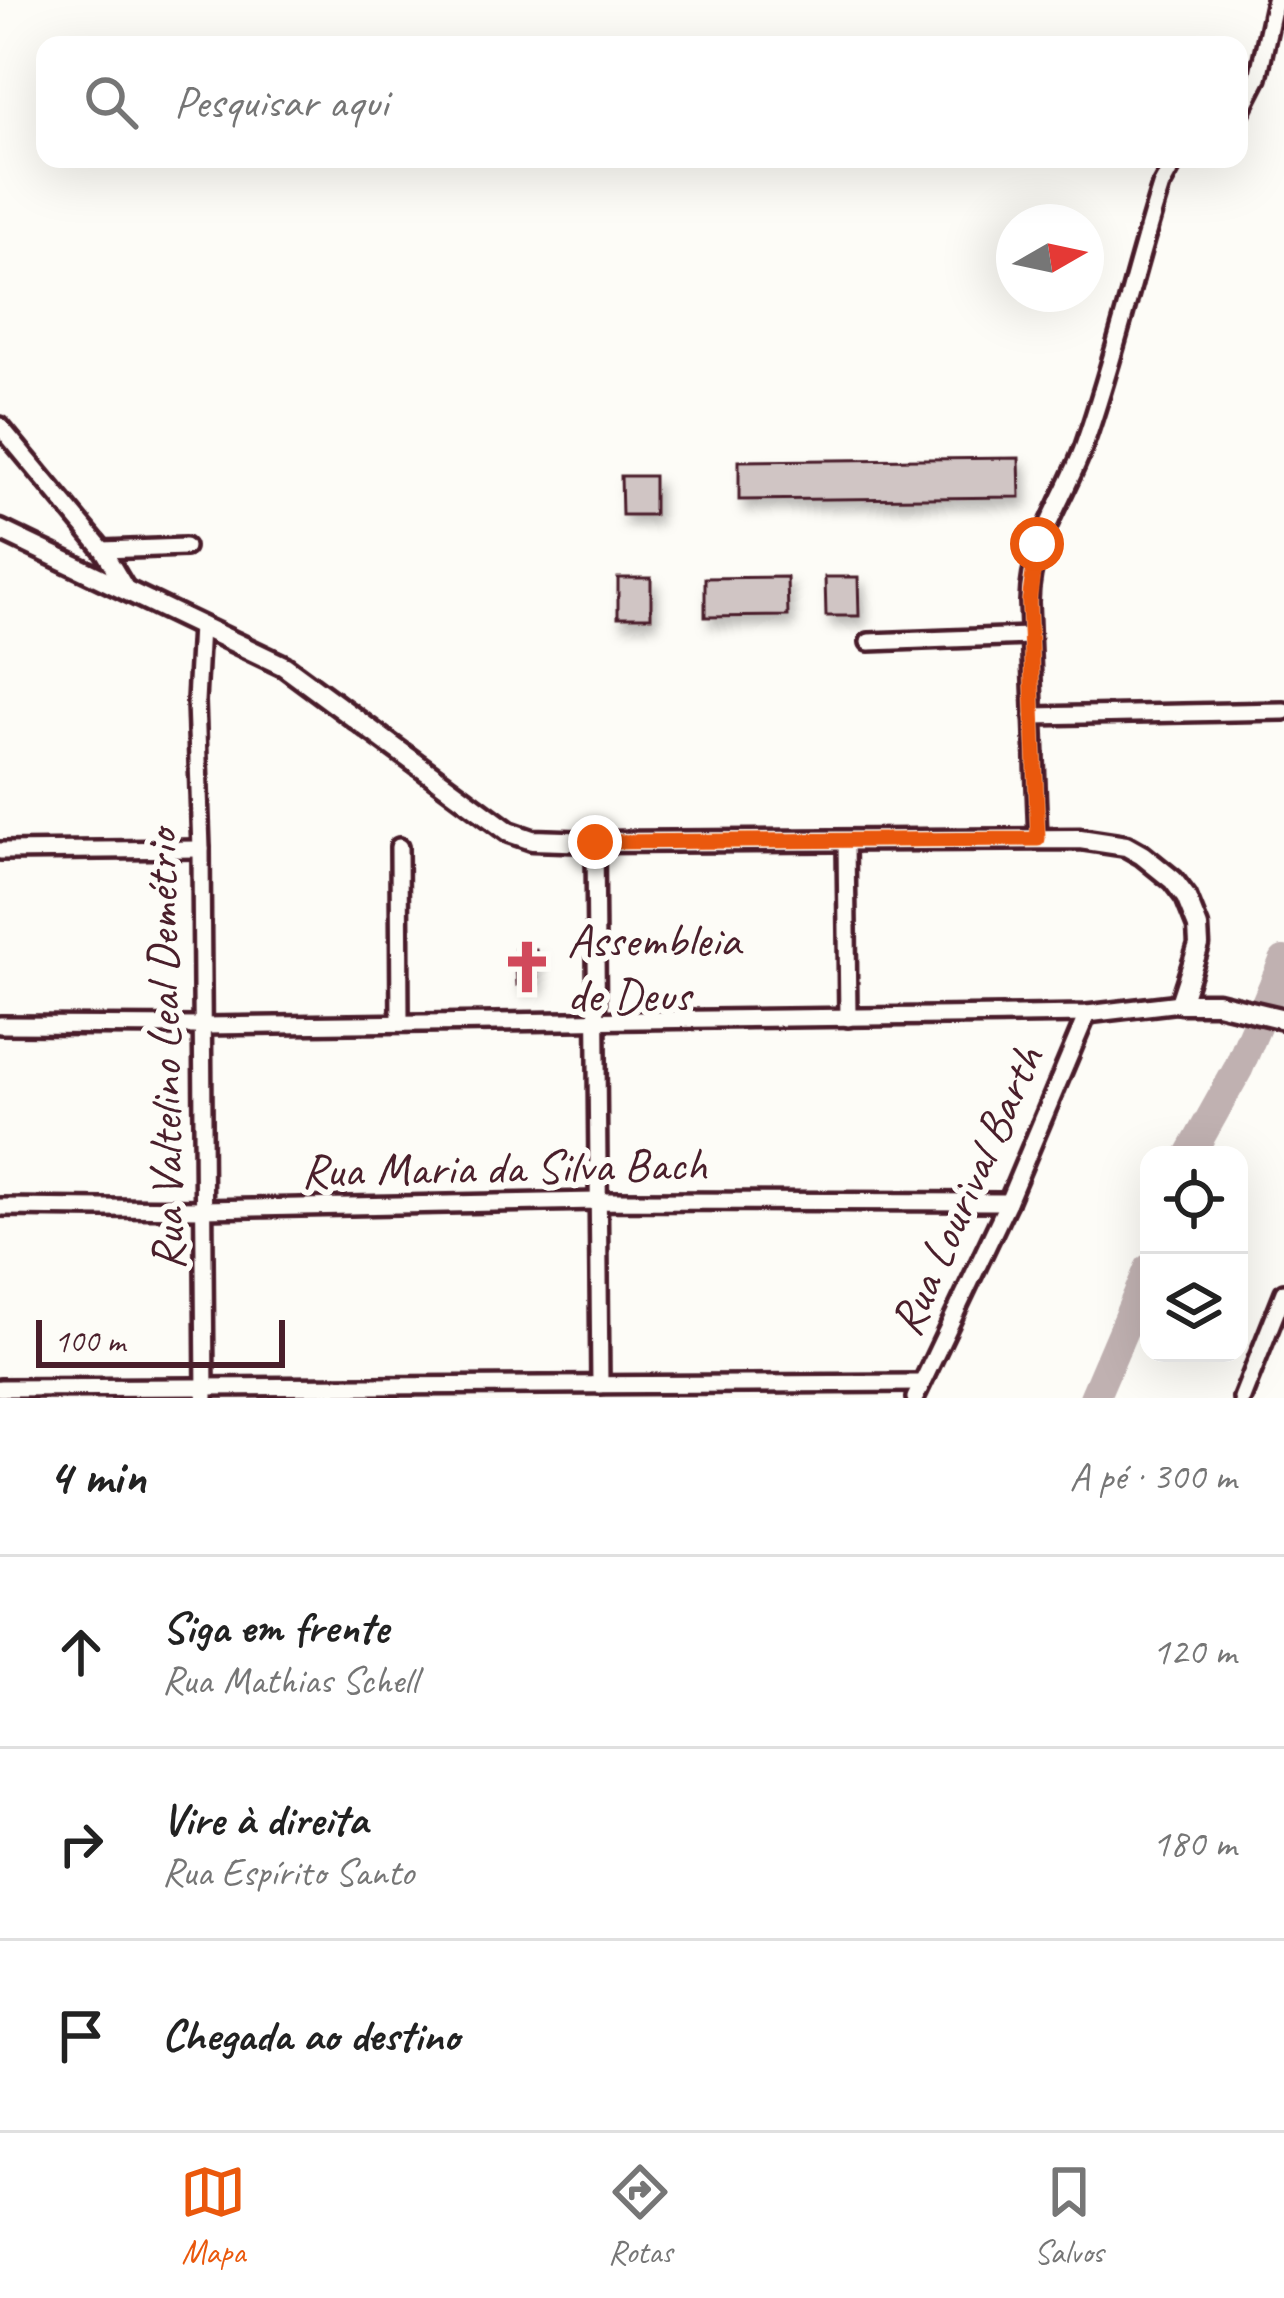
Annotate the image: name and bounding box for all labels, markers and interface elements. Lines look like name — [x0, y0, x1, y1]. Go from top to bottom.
search box — [36, 36, 1248, 168]
icon: search — [78, 69, 144, 135]
text: Pesquisar aqui — [174, 74, 388, 131]
north arrow — [996, 204, 1104, 312]
route start — [1010, 517, 1064, 571]
route end — [568, 815, 622, 869]
street label: Rua Valtelino Leal Demétrio — [130, 824, 198, 1271]
place label: Assembleia de Deus — [567, 910, 743, 1025]
church icon: Assembleia de Deus — [498, 938, 556, 996]
street label: Rua Lourival Barth — [875, 1035, 1057, 1344]
street label: Rua Maria da Silva Bach — [301, 1133, 709, 1201]
map controls — [1140, 1146, 1248, 1362]
button: locate — [1140, 1146, 1248, 1254]
button: layers — [1140, 1254, 1248, 1362]
scale bar — [36, 1314, 285, 1367]
text: 100 m — [54, 1320, 125, 1362]
text: 4 min — [48, 1444, 146, 1508]
text: A pé · 300 m — [1069, 1452, 1236, 1501]
text: Siga em frente — [162, 1599, 389, 1656]
icon: ahead — [48, 1619, 114, 1685]
text: 120 m — [1152, 1627, 1236, 1676]
text: Rua Mathias Schell — [162, 1656, 417, 1705]
text: Vire à direita — [162, 1791, 367, 1848]
icon: right — [48, 1811, 114, 1877]
text: 180 m — [1152, 1819, 1236, 1868]
text: Rua Espírito Santo — [162, 1848, 414, 1897]
icon: arrive — [48, 2003, 114, 2069]
text: Chegada ao destino — [162, 2007, 459, 2064]
tab: Mapa — [180, 2159, 246, 2273]
tab: Rotas — [607, 2159, 673, 2273]
tab: Salvos — [1034, 2159, 1104, 2273]

